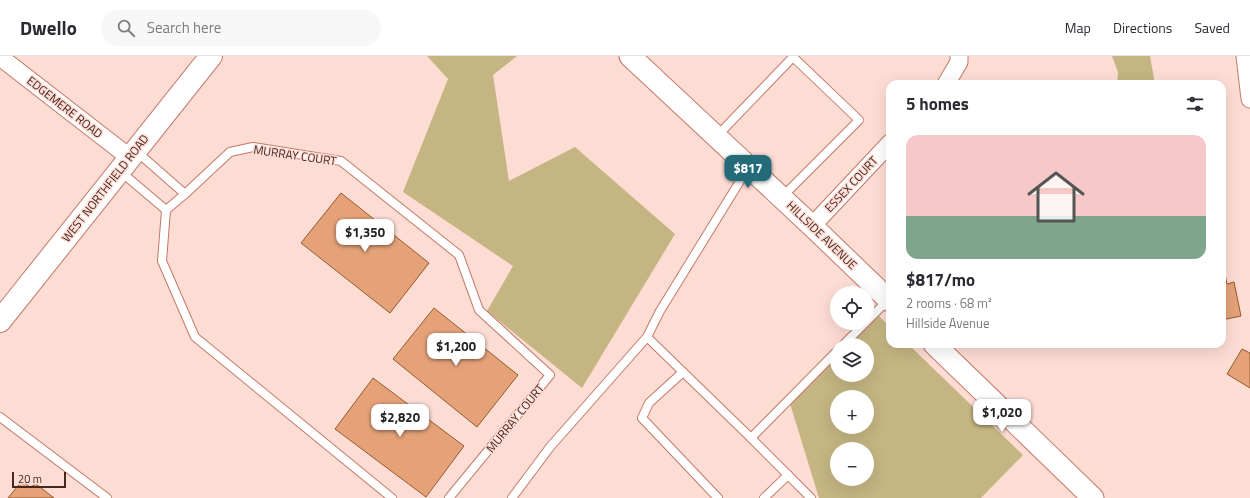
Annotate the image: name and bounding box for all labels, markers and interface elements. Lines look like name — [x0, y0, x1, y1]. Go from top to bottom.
search box — [101, 10, 381, 46]
text: Dwello — [20, 13, 77, 42]
text: Search here — [147, 16, 221, 39]
icon: search — [115, 17, 137, 39]
text: Map — [1065, 17, 1091, 38]
text: Directions — [1113, 17, 1172, 38]
text: Saved — [1194, 17, 1230, 38]
street label: EDGEMERE ROAD — [23, 71, 107, 143]
text: 5 homes — [906, 91, 969, 117]
icon: filters — [1184, 93, 1206, 115]
street label: WEST NORTHFIELD ROAD — [57, 130, 153, 246]
street label: MURRAY COURT — [252, 140, 338, 170]
street label: ESSEX COURT — [820, 151, 883, 217]
pin: $817 — [724, 155, 772, 189]
text: $817 — [733, 158, 763, 178]
icon: home — [1020, 161, 1092, 233]
street label: HILLSIDE AVENUE — [782, 196, 862, 274]
pin: $1,350 — [332, 219, 398, 253]
text: $1,350 — [345, 222, 385, 242]
text: $817/mo — [906, 267, 975, 293]
map controls — [830, 286, 874, 486]
button: locate — [830, 286, 874, 330]
text: 2 rooms · 68 m² — [906, 293, 992, 313]
text: Hillside Avenue — [906, 313, 990, 333]
pin: $1,200 — [423, 333, 489, 367]
text: $1,200 — [436, 336, 476, 356]
button: layers — [830, 338, 874, 382]
street label: MURRAY COURT — [481, 379, 549, 457]
button: + — [830, 390, 874, 434]
pin: $1,020 — [969, 399, 1035, 433]
text: $1,020 — [982, 402, 1022, 422]
pin: $2,820 — [367, 404, 433, 438]
text: $2,820 — [380, 407, 420, 427]
button: − — [830, 442, 874, 486]
scale bar — [12, 470, 66, 489]
text: 20 m — [18, 471, 42, 487]

